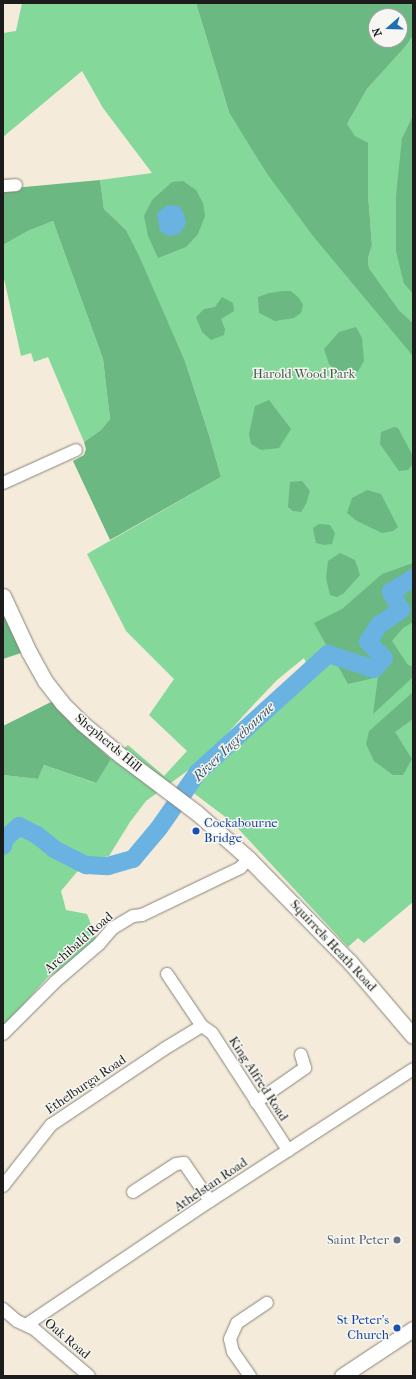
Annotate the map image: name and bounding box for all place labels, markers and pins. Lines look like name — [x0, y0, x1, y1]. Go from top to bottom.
place label: Cockabourne Bridge — [204, 816, 278, 847]
marker: Cockabourne Bridge — [191, 826, 201, 836]
place label: Saint Peter — [327, 1232, 389, 1248]
marker: Saint Peter — [392, 1235, 402, 1245]
place label: St Peter's Church — [337, 1313, 389, 1344]
marker: St Peter's Church — [392, 1323, 402, 1333]

